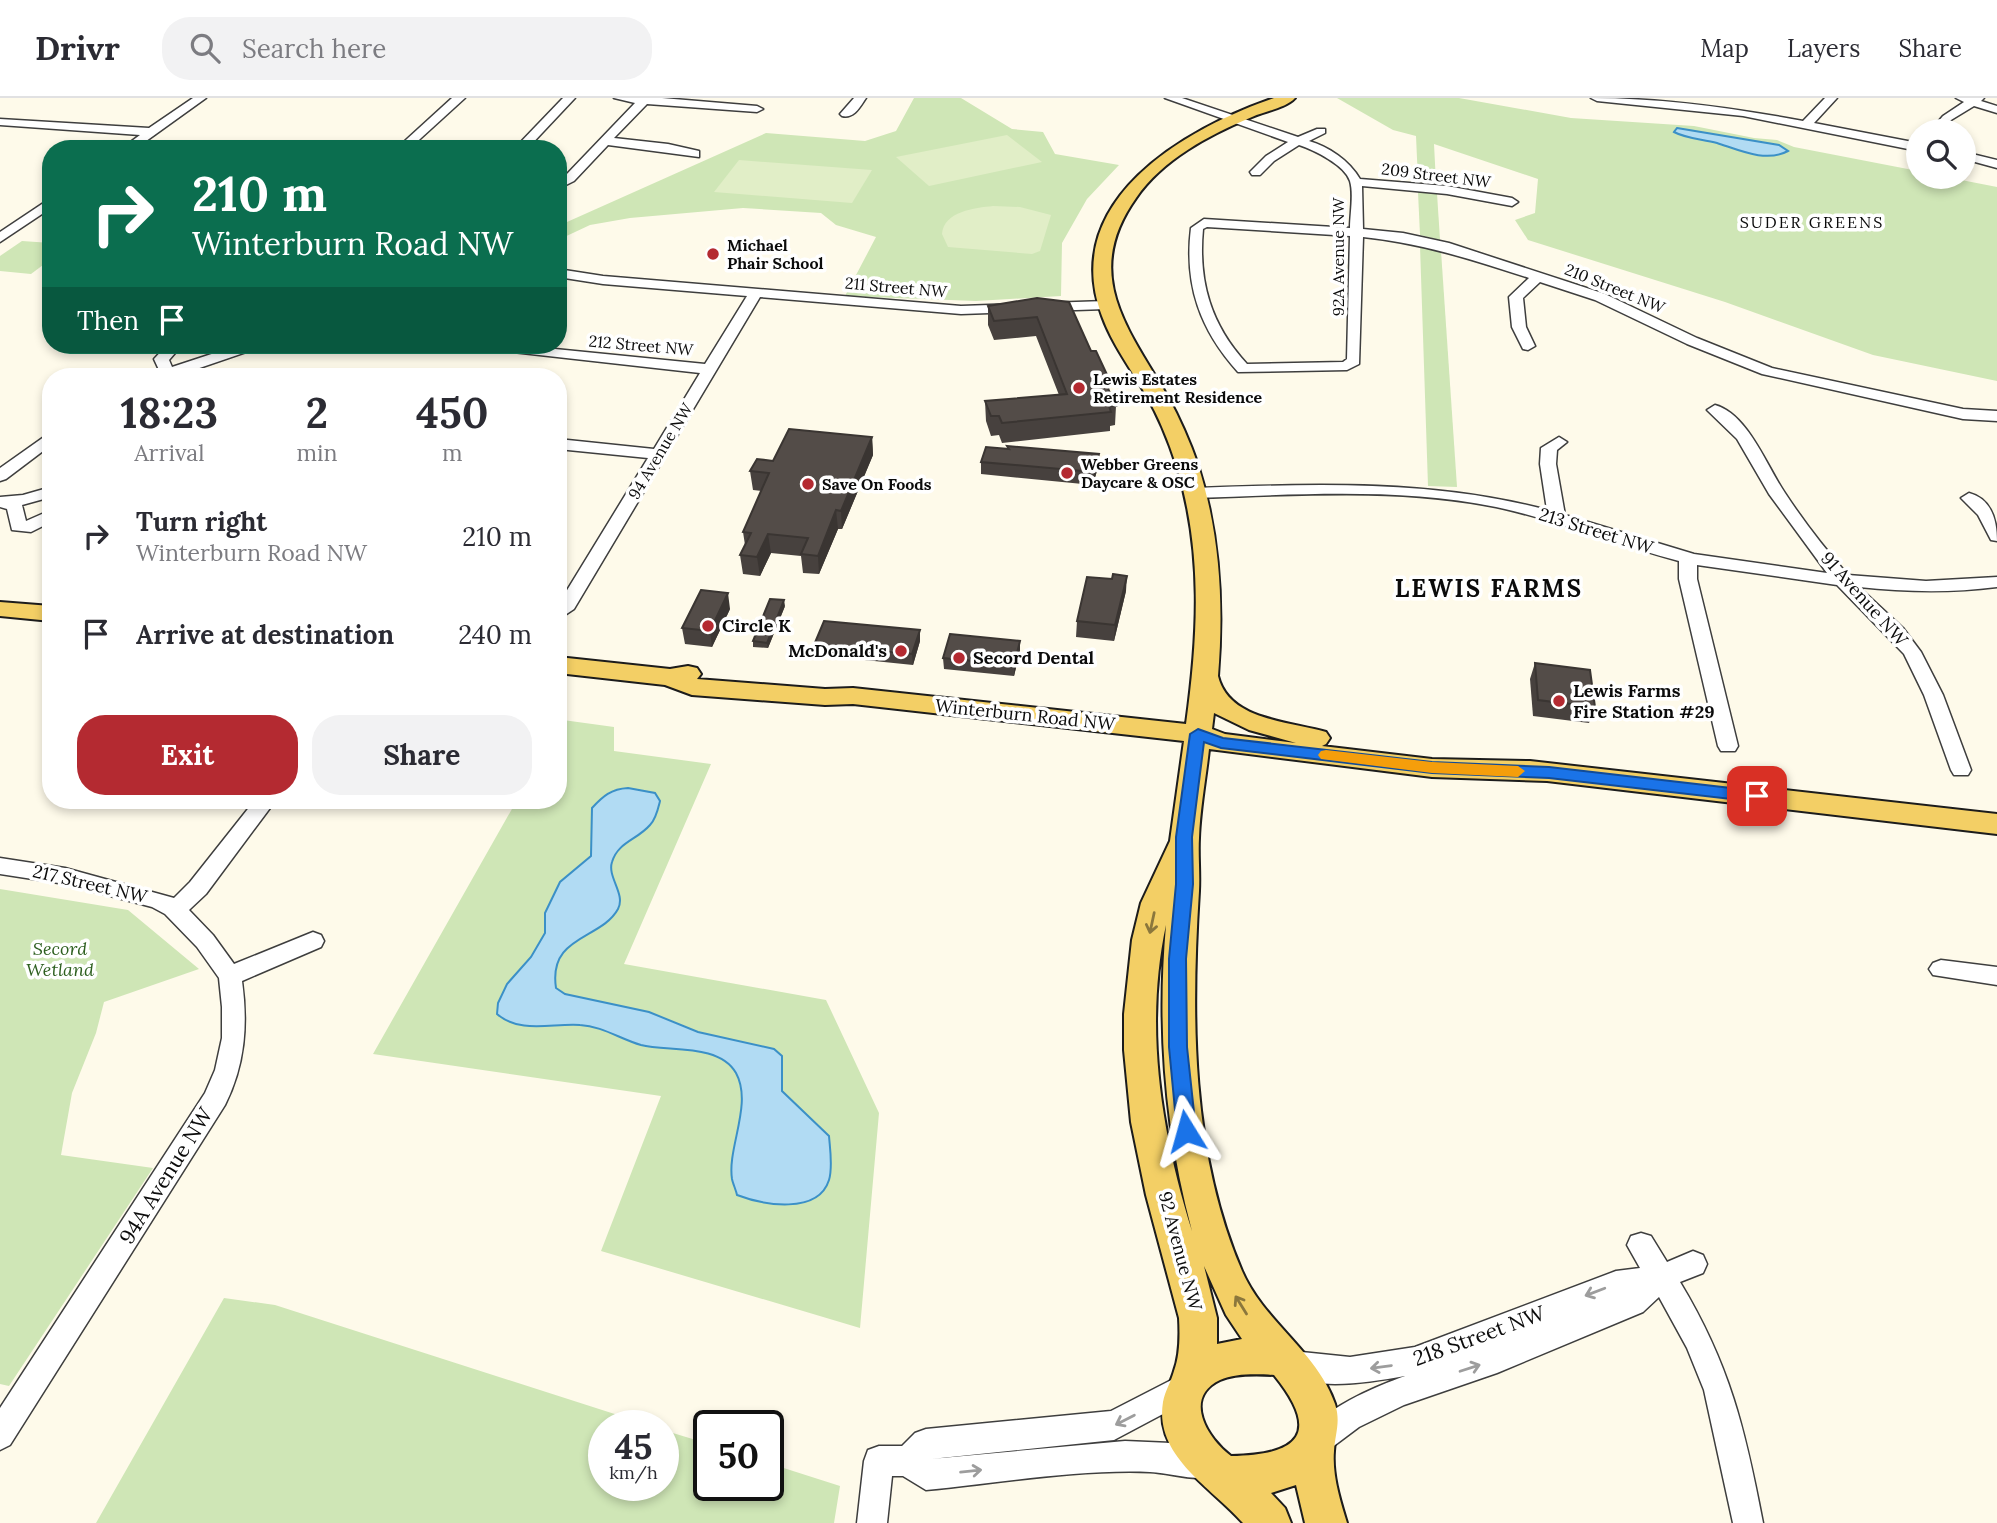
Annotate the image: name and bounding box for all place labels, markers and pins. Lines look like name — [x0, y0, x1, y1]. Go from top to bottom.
place label: Michael Phair School — [727, 235, 823, 273]
marker: Michael Phair School — [705, 246, 721, 262]
place label: Lewis Estates Retirement Residence — [1093, 369, 1263, 407]
marker: Lewis Estates Retirement Residence — [1071, 380, 1087, 396]
place label: Webber Greens Daycare & OSC — [1081, 454, 1198, 492]
marker: Webber Greens Daycare & OSC — [1059, 465, 1075, 481]
place label: Save On Foods — [822, 474, 932, 494]
marker: Save On Foods — [800, 476, 816, 492]
place label: Circle K — [722, 614, 791, 637]
marker: Circle K — [700, 618, 716, 634]
place label: McDonald's — [788, 639, 887, 662]
marker: McDonald's — [893, 643, 909, 659]
place label: Secord Dental — [973, 646, 1095, 669]
marker: Secord Dental — [951, 650, 967, 666]
place label: Lewis Farms Fire Station #29 — [1573, 679, 1715, 723]
marker: Lewis Farms Fire Station #29 — [1551, 693, 1567, 709]
pin — [1727, 766, 1787, 826]

